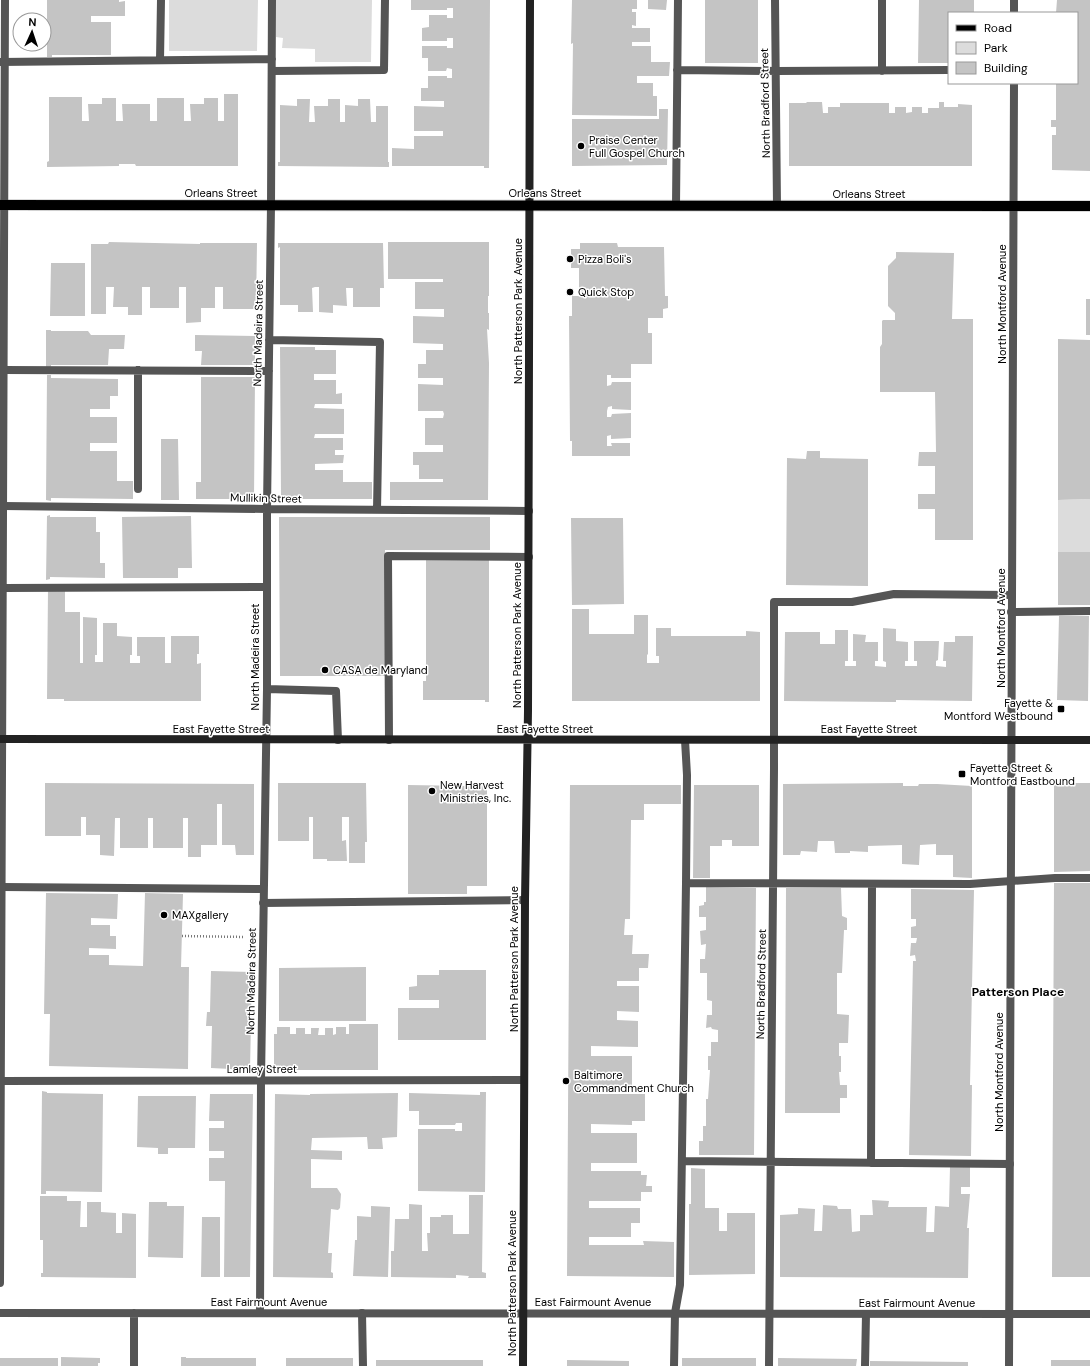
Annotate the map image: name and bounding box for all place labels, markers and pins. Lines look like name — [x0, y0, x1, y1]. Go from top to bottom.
place label: Praise Center Full Gospel Church — [589, 133, 685, 160]
marker: Praise Center Full Gospel Church — [576, 141, 586, 151]
place label: Pizza Boli's — [578, 252, 632, 266]
marker: Pizza Boli's — [565, 254, 575, 264]
place label: Quick Stop — [578, 285, 634, 299]
marker: Quick Stop — [565, 287, 575, 297]
place label: CASA de Maryland — [333, 663, 428, 677]
marker: CASA de Maryland — [320, 665, 330, 675]
place label: Fayette & Montford Westbound — [944, 696, 1053, 723]
marker: Fayette & Montford Westbound — [1056, 704, 1066, 714]
place label: Fayette Street & Montford Eastbound — [970, 761, 1075, 788]
marker: Fayette Street & Montford Eastbound — [957, 769, 967, 779]
place label: New Harvest Ministries, Inc. — [440, 778, 511, 805]
marker: New Harvest Ministries, Inc. — [427, 786, 437, 796]
place label: MAXgallery — [172, 908, 229, 922]
marker: MAXgallery — [159, 910, 169, 920]
place label: Baltimore Commandment Church — [574, 1068, 694, 1095]
marker: Baltimore Commandment Church — [561, 1076, 571, 1086]

